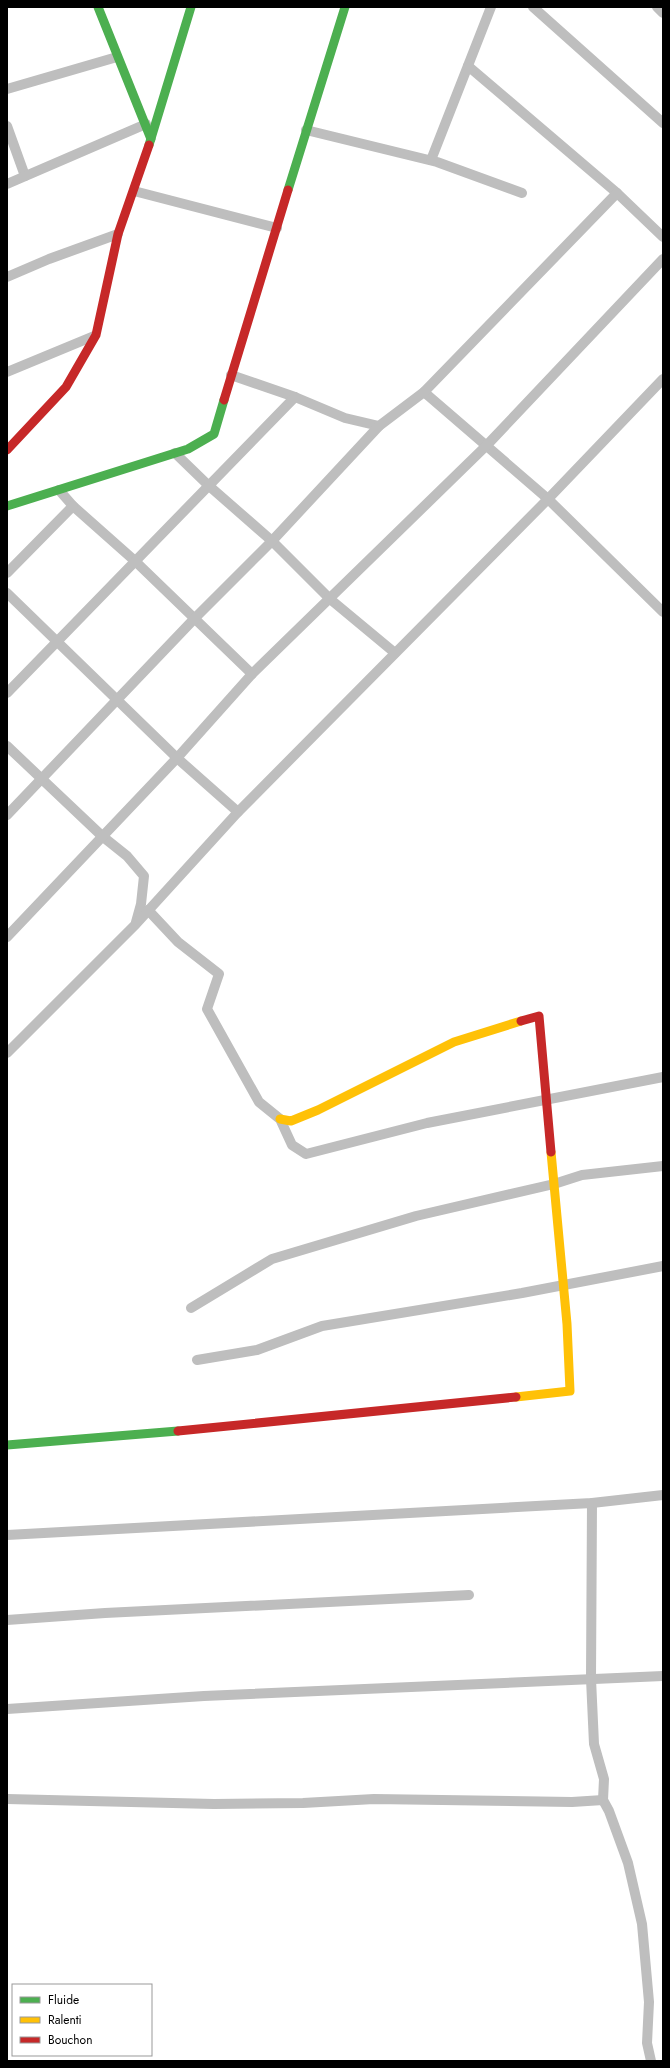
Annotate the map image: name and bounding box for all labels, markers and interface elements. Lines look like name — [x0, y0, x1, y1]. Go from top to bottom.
legend — [12, 1984, 152, 2056]
text: Fluide — [48, 1991, 79, 2009]
text: Ralenti — [48, 2011, 82, 2029]
text: Bouchon — [48, 2031, 92, 2049]

